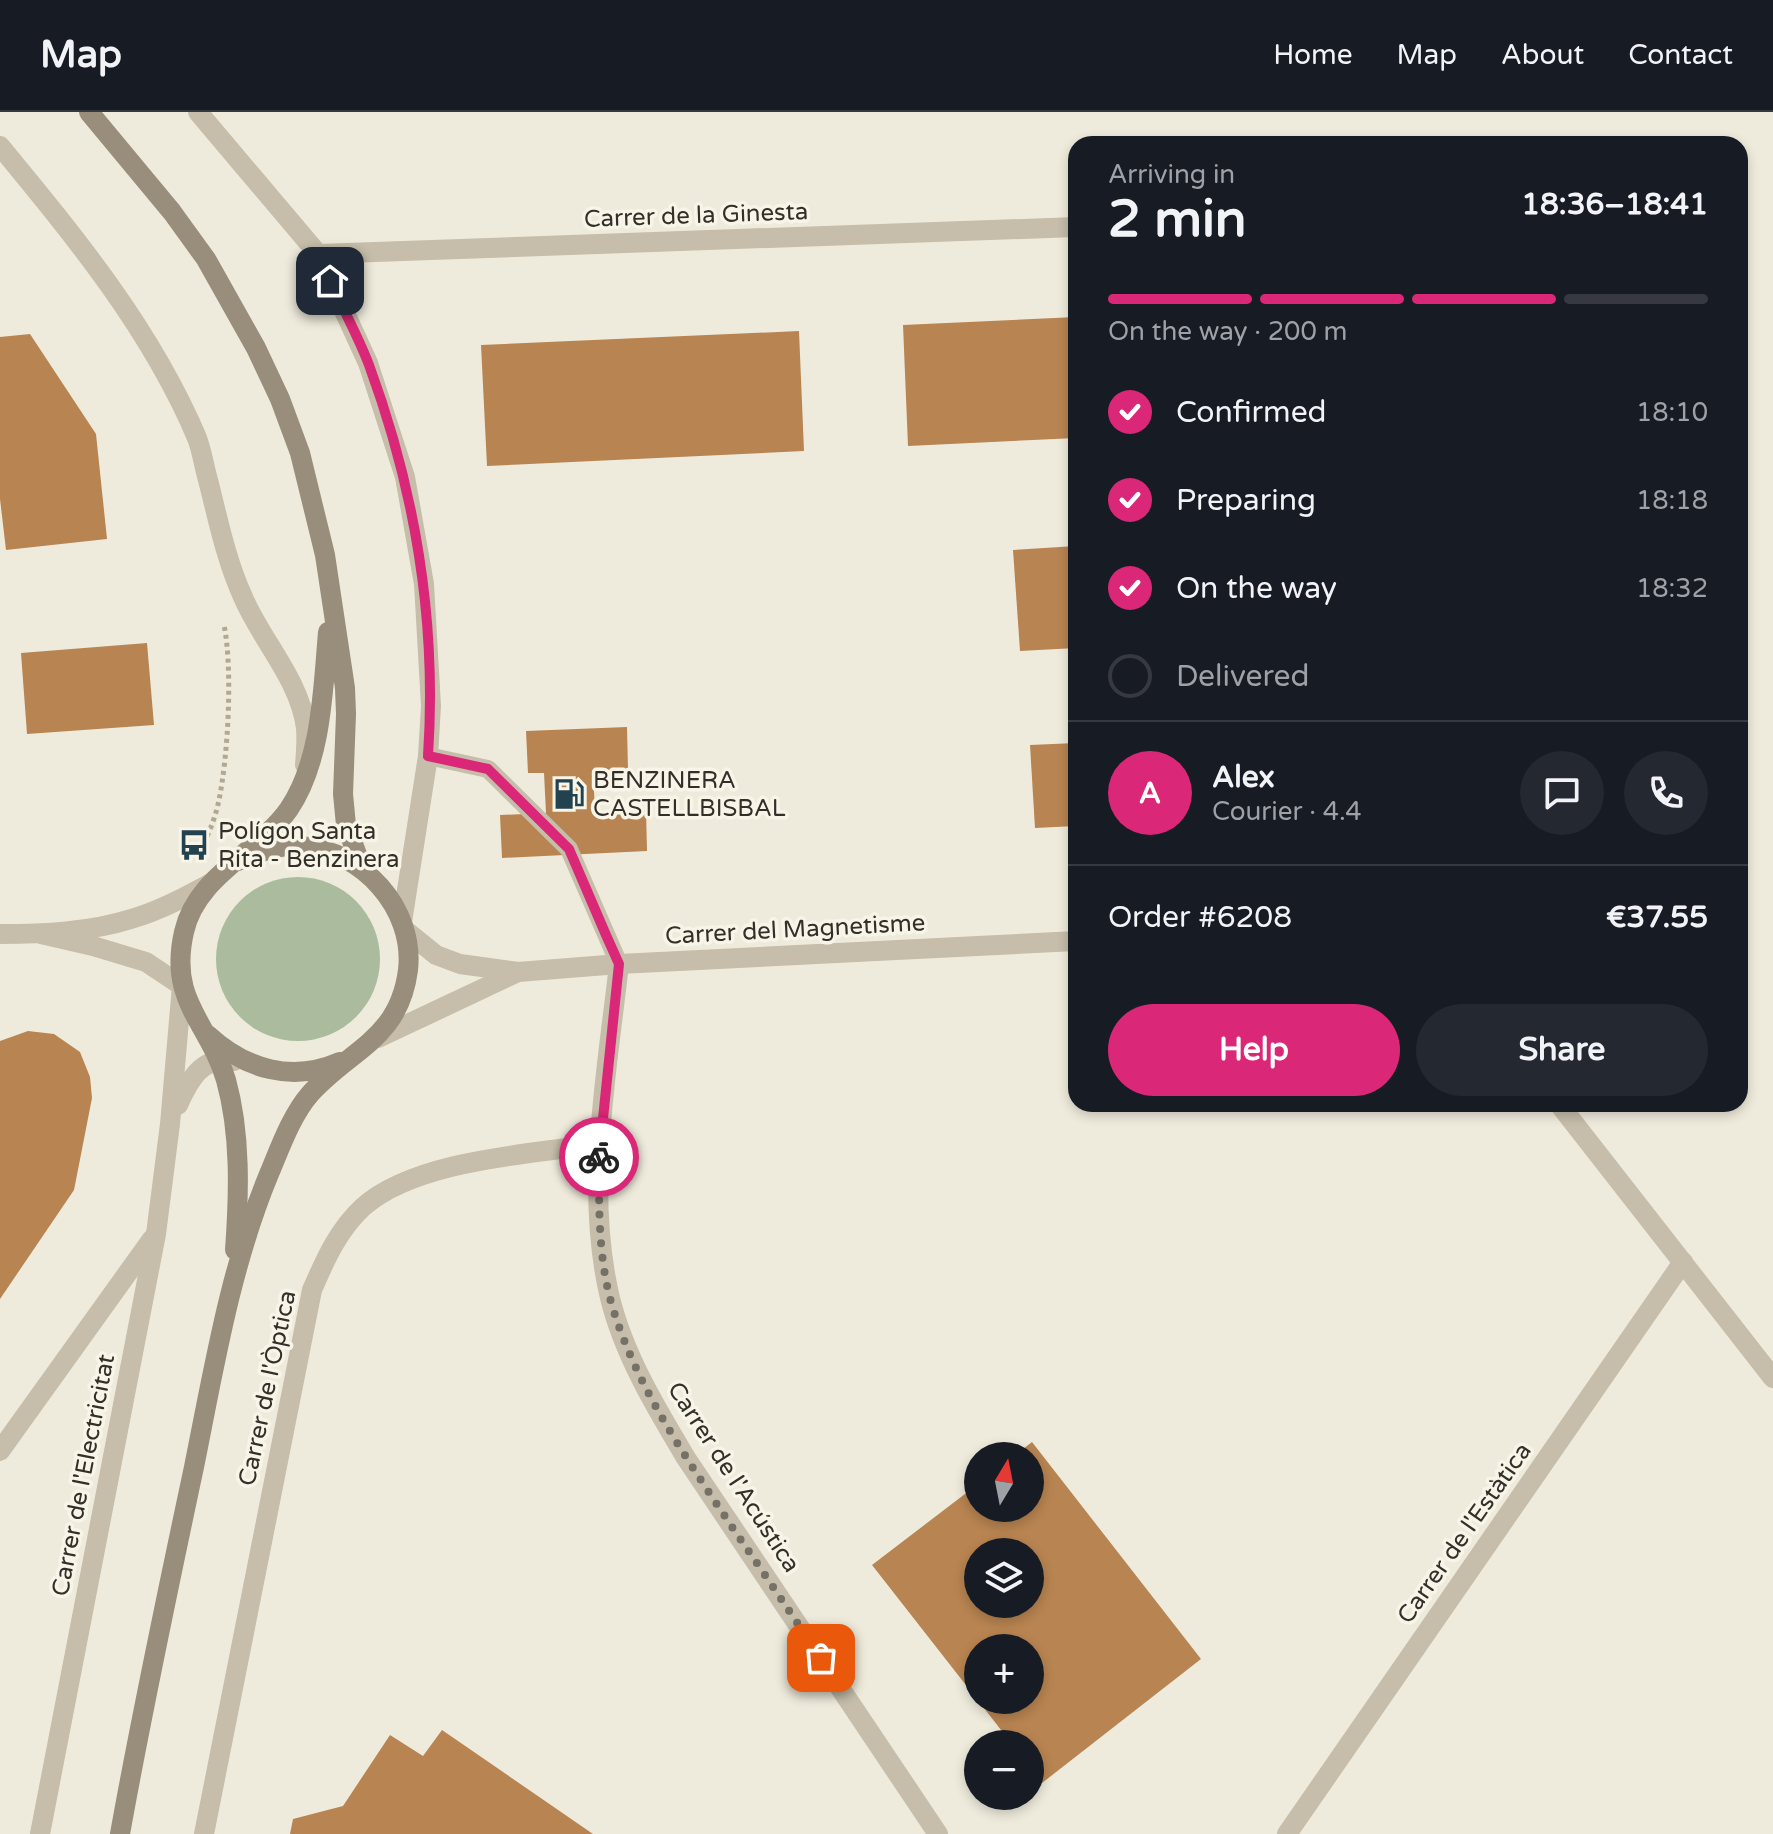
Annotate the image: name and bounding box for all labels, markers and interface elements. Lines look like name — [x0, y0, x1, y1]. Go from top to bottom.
text: Map — [40, 32, 122, 78]
text: Home — [1273, 38, 1353, 72]
text: Map — [1397, 38, 1457, 72]
text: About — [1501, 38, 1584, 72]
text: Contact — [1628, 38, 1733, 72]
text: Arriving in — [1108, 159, 1235, 190]
text: 18:36–18:41 — [1521, 186, 1708, 223]
text: 2 min — [1108, 188, 1247, 251]
street label: Carrer de la Ginesta — [583, 197, 809, 234]
pin — [296, 247, 364, 315]
icon: home — [308, 259, 352, 303]
text: On the way · 200 m — [1108, 316, 1347, 347]
icon: check — [1108, 390, 1152, 434]
text: Confirmed — [1176, 394, 1327, 431]
text: 18:10 — [1636, 397, 1708, 428]
icon: check — [1108, 478, 1152, 522]
text: Preparing — [1176, 482, 1316, 519]
text: 18:18 — [1636, 485, 1708, 516]
icon: check — [1108, 566, 1152, 610]
text: On the way — [1176, 570, 1337, 607]
text: 18:32 — [1636, 573, 1708, 604]
text: Delivered — [1176, 658, 1310, 695]
button: chat — [1520, 751, 1604, 835]
button: phone — [1624, 751, 1708, 835]
text: Alex — [1212, 759, 1275, 796]
place label: BENZINERA CASTELLBISBAL — [593, 766, 786, 823]
text: A — [1139, 775, 1161, 812]
fuel station icon: BENZINERA CASTELLBISBAL — [552, 777, 586, 811]
text: Courier · 4.4 — [1212, 796, 1362, 827]
place label: Polígon Santa Rita - Benzinera — [218, 817, 400, 874]
bus stop icon: Polígon Santa Rita - Benzinera — [177, 828, 211, 862]
text: Order #6208 — [1108, 899, 1292, 936]
text: €37.55 — [1606, 899, 1708, 936]
street label: Carrer del Magnetisme — [664, 908, 926, 951]
button: Help — [1108, 1004, 1400, 1096]
button: Share — [1416, 1004, 1708, 1096]
courier — [559, 1117, 639, 1197]
icon: bike — [577, 1135, 621, 1179]
street label: Carrer de l'Òptica — [232, 1287, 302, 1489]
street label: Carrer de l'Electricitat — [46, 1352, 121, 1599]
street label: Carrer de l'Acústica — [661, 1377, 806, 1578]
street label: Carrer de l'Estàtica — [1391, 1437, 1538, 1629]
north arrow — [964, 1442, 1044, 1522]
map controls — [964, 1442, 1044, 1810]
button: layers — [964, 1538, 1044, 1618]
pin — [787, 1624, 855, 1692]
button: + — [964, 1634, 1044, 1714]
icon: bag — [799, 1636, 843, 1680]
button: − — [964, 1730, 1044, 1810]

